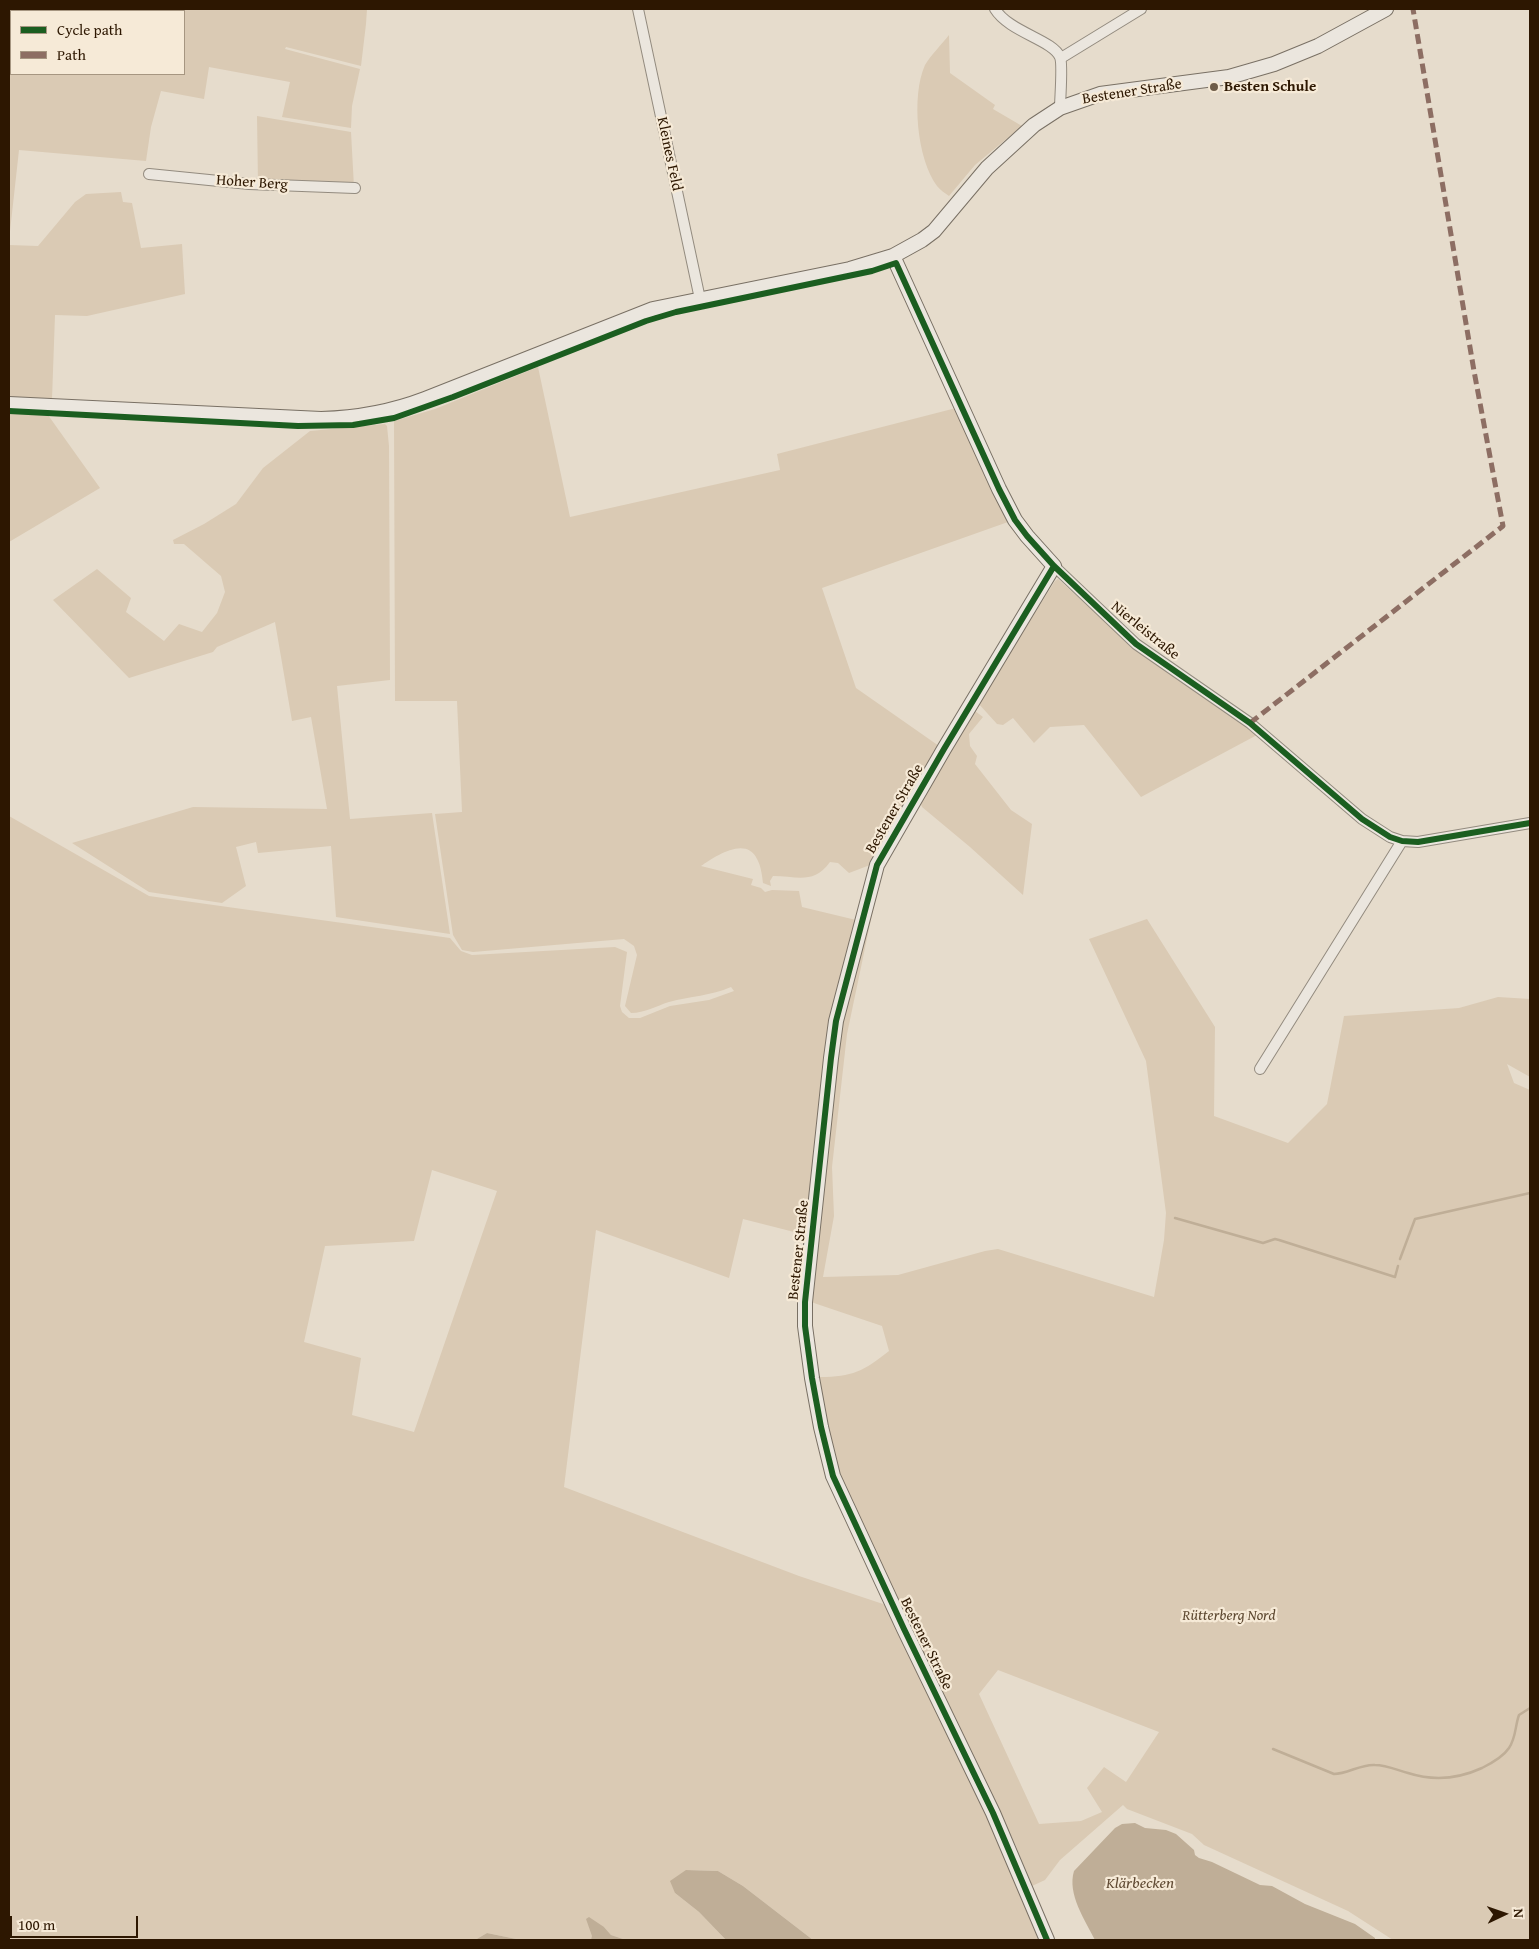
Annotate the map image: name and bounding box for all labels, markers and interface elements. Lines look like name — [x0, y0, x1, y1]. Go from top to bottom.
legend — [10, 10, 185, 75]
text: Cycle path — [57, 19, 123, 40]
text: Path — [57, 44, 86, 65]
street label: Bestener Straße — [1081, 75, 1183, 109]
place label: Besten Schule — [1224, 78, 1316, 96]
marker: Besten Schule — [1208, 81, 1220, 93]
street label: Kleines Feld — [652, 115, 686, 193]
street label: Hoher Berg — [216, 172, 288, 194]
street label: Nierleistraße — [1107, 598, 1183, 664]
street label: Bestener Straße — [862, 761, 928, 857]
street label: Bestener Straße — [785, 1199, 813, 1301]
street label: Bestener Straße — [896, 1595, 956, 1693]
park label: Rütterberg Nord — [1182, 1607, 1276, 1625]
water label: Klärbecken — [1106, 1874, 1174, 1894]
north arrow — [1479, 1889, 1529, 1939]
scale bar — [12, 1906, 140, 1938]
text: N — [1509, 1908, 1529, 1918]
text: 100 m — [18, 1914, 55, 1935]

